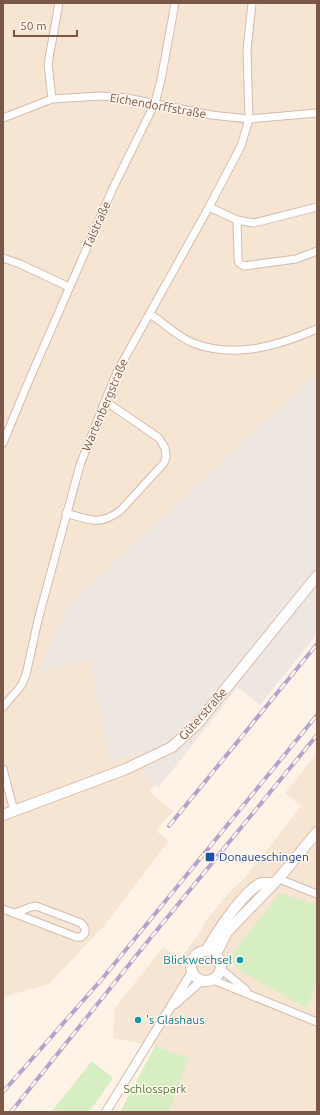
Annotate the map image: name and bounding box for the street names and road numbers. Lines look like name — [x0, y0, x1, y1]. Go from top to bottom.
street label: Eichendorffstraße — [109, 91, 207, 120]
street label: Talstraße — [80, 199, 113, 250]
street label: Wartenbergstraße — [79, 357, 130, 453]
street label: Güterstraße — [176, 685, 229, 742]

